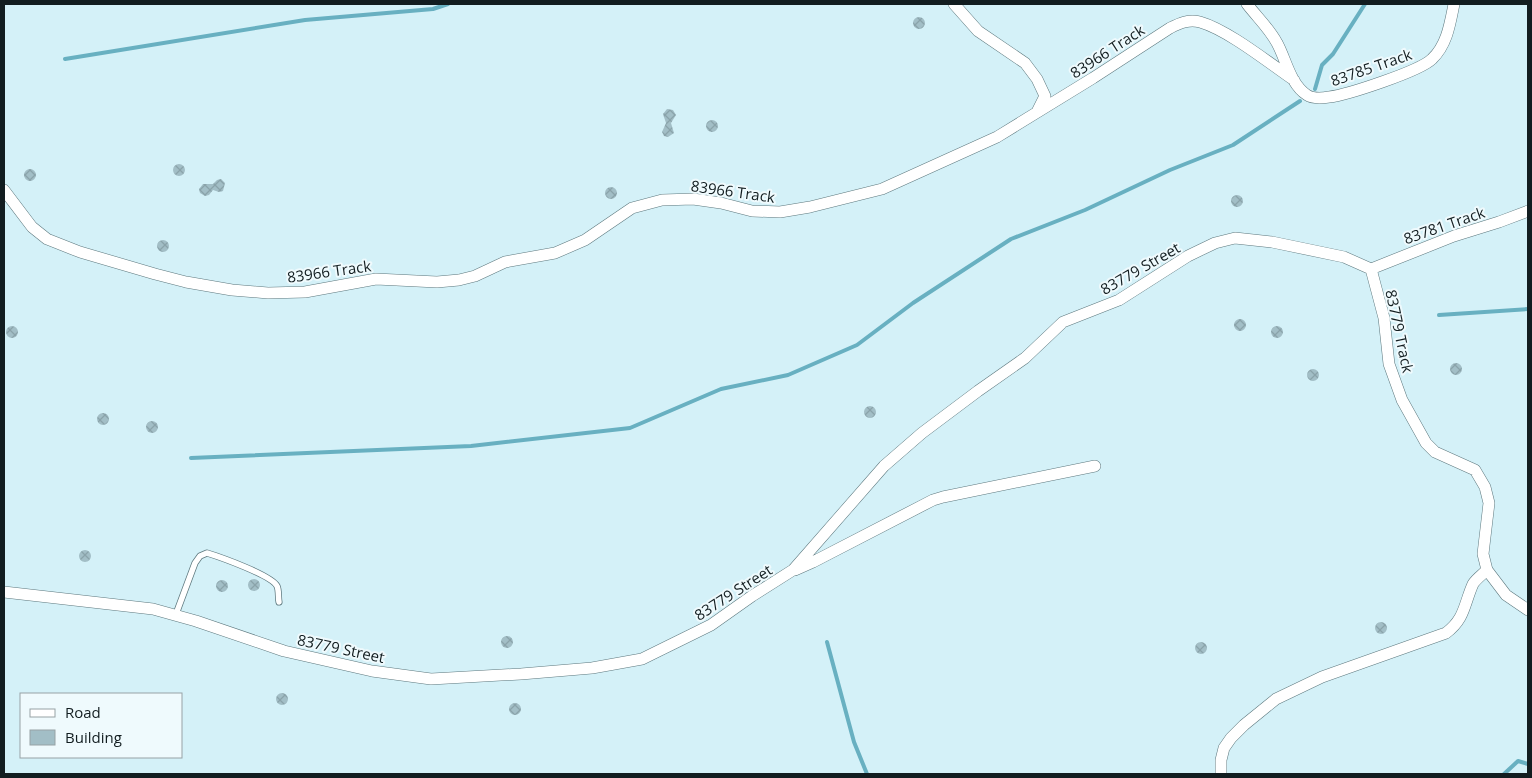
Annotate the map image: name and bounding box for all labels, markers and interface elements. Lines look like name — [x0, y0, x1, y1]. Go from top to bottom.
street label: 83966 Track — [1066, 20, 1148, 82]
street label: 83785 Track — [1328, 44, 1414, 90]
street label: 83966 Track — [690, 175, 776, 207]
street label: 83781 Track — [1401, 202, 1487, 248]
street label: 83779 Street — [1097, 237, 1183, 299]
street label: 83966 Track — [286, 255, 372, 287]
street label: 83779 Track — [1381, 288, 1419, 375]
street label: 83779 Street — [690, 559, 776, 625]
street label: 83779 Street — [296, 629, 386, 667]
legend — [20, 693, 182, 758]
text: Road — [65, 702, 101, 722]
text: Building — [65, 727, 122, 747]

